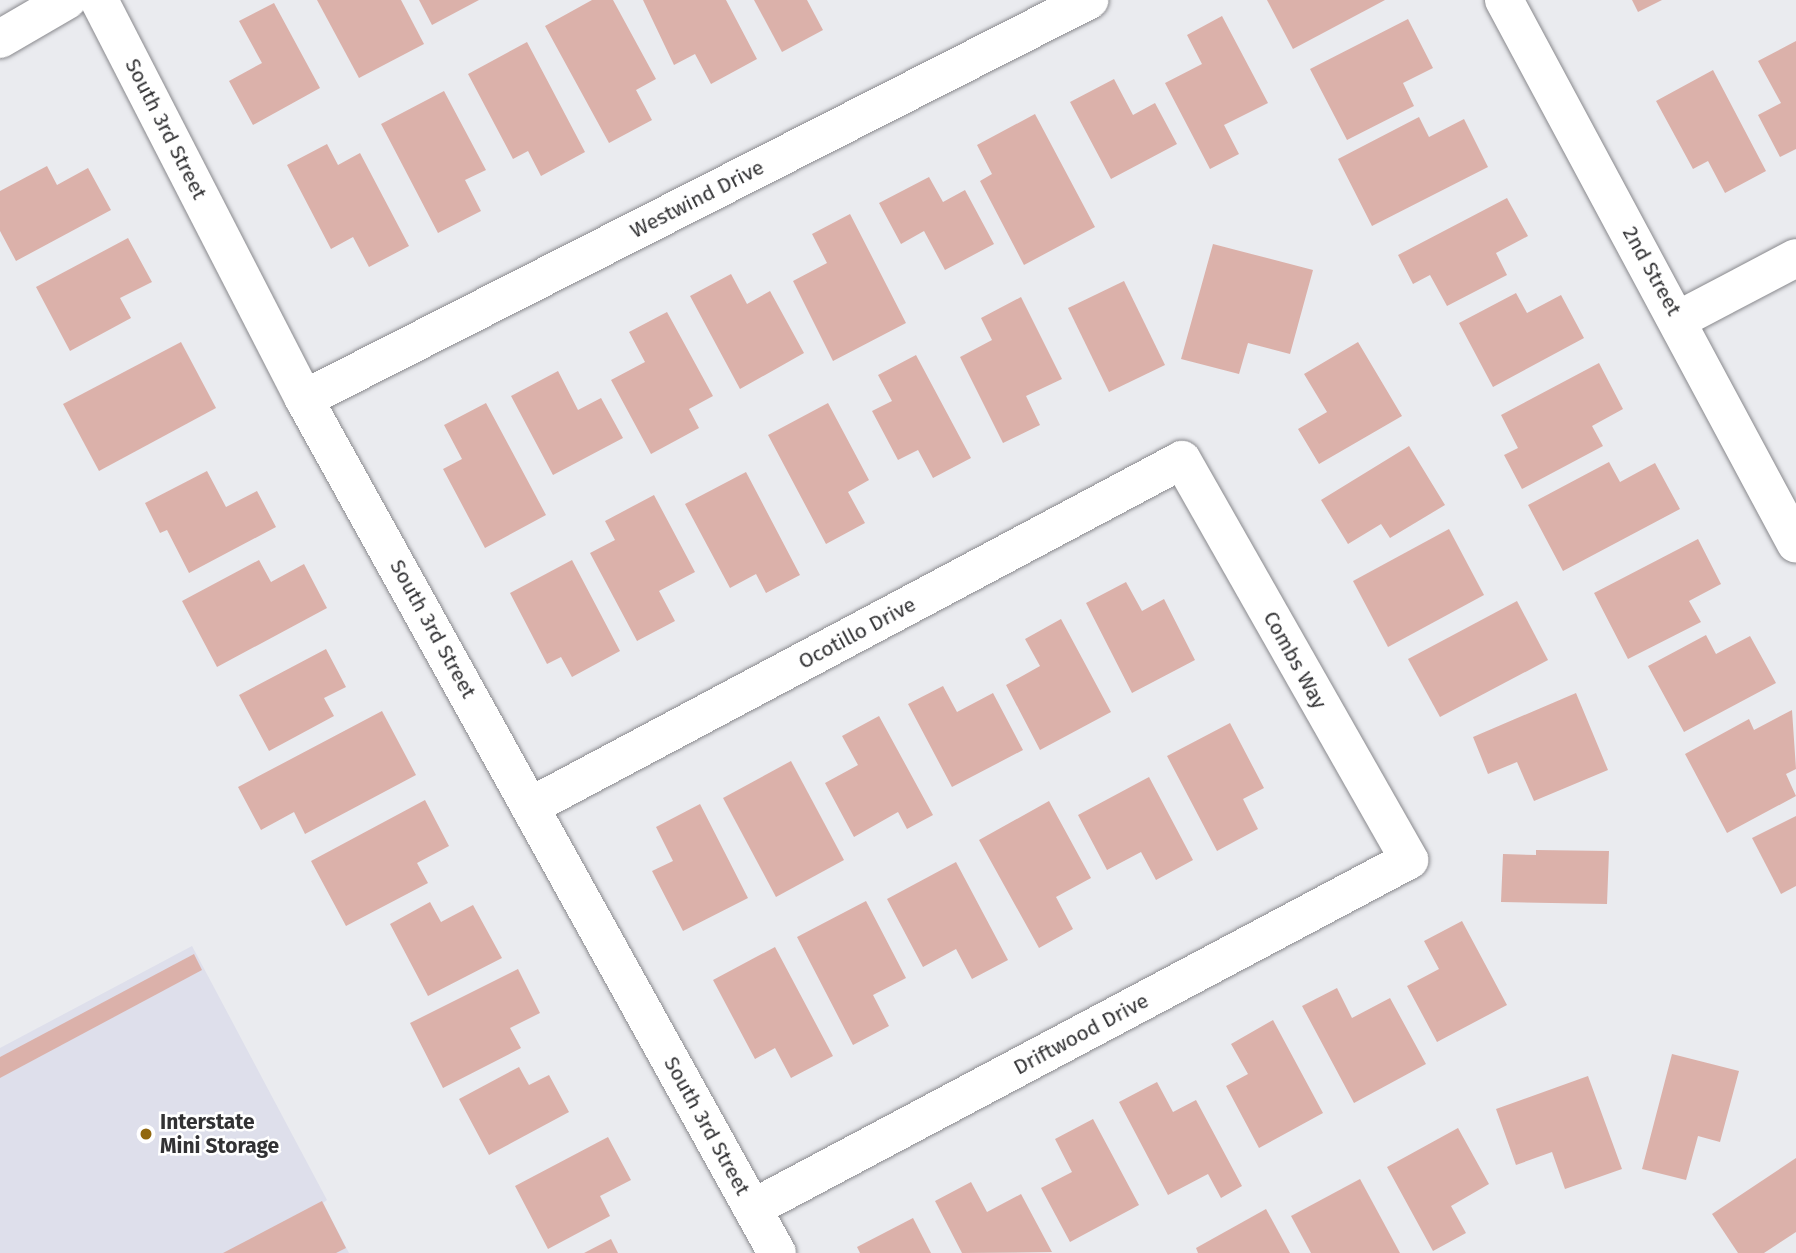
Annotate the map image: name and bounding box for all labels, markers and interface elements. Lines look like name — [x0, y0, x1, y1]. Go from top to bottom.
street label: South 3rd Street — [120, 54, 212, 204]
street label: Westwind Drive — [626, 154, 768, 244]
street label: 2nd Street — [1617, 222, 1687, 320]
street label: South 3rd Street — [385, 555, 481, 703]
street label: Ocotillo Drive — [794, 592, 920, 674]
street label: Combs Way — [1258, 607, 1332, 713]
street label: Driftwood Drive — [1009, 988, 1153, 1080]
street label: South 3rd Street — [659, 1052, 755, 1200]
place label: Interstate Mini Storage — [160, 1109, 279, 1159]
marker: Interstate Mini Storage — [138, 1126, 154, 1142]

